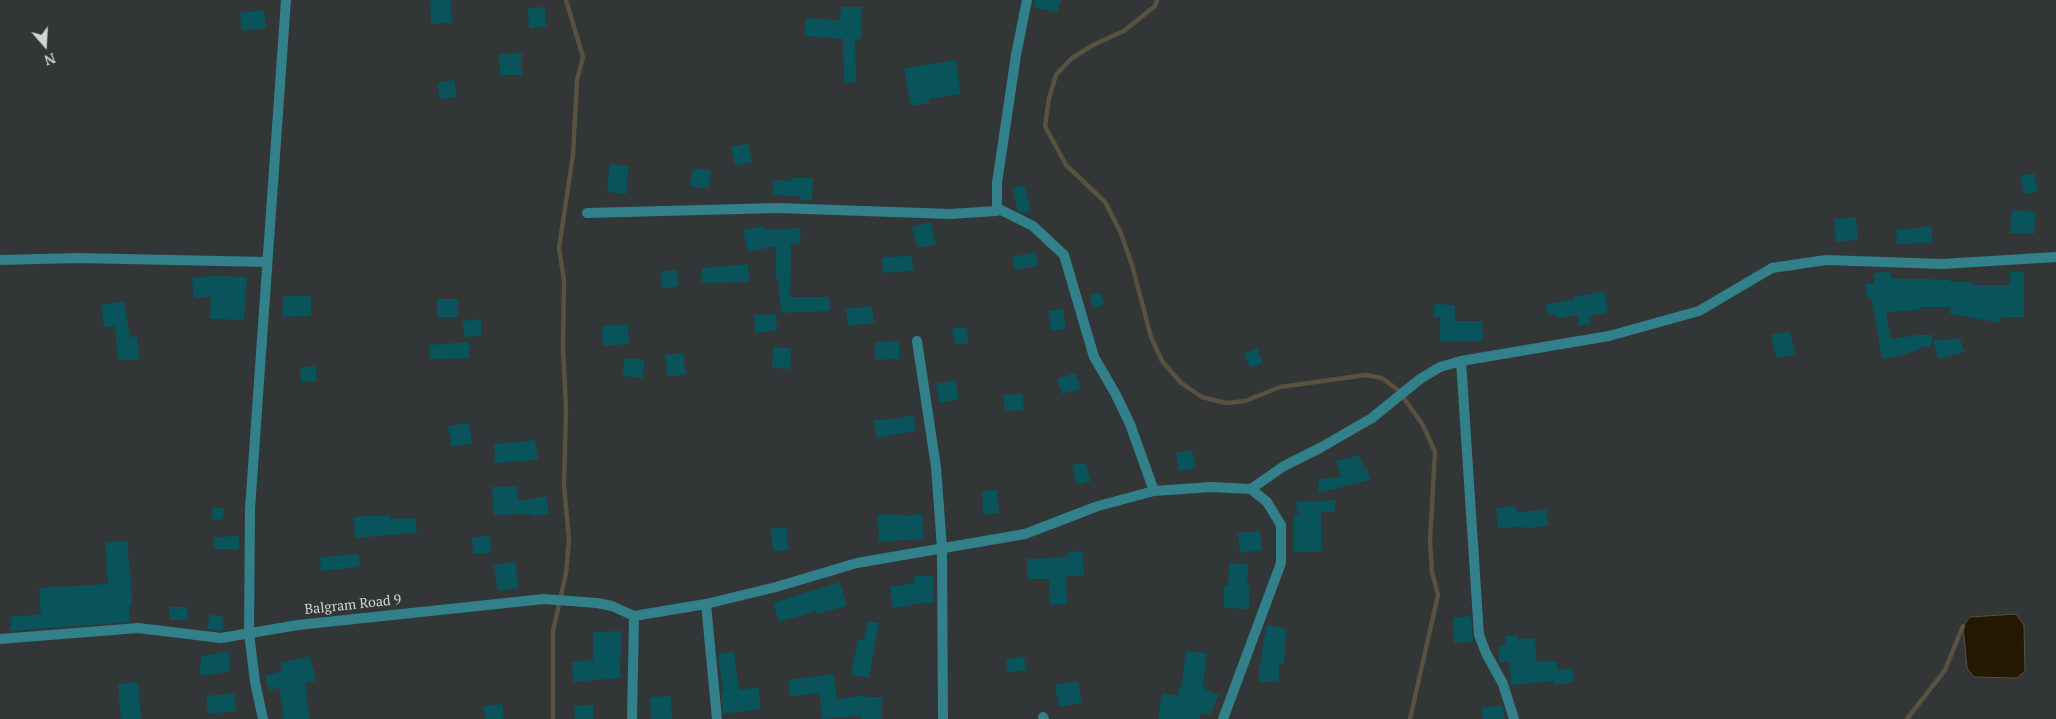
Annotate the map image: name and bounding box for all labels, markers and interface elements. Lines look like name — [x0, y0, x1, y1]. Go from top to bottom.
north arrow — [20, 20, 70, 70]
text: N — [42, 49, 58, 70]
street label: Balgram Road 9 — [304, 592, 402, 618]

